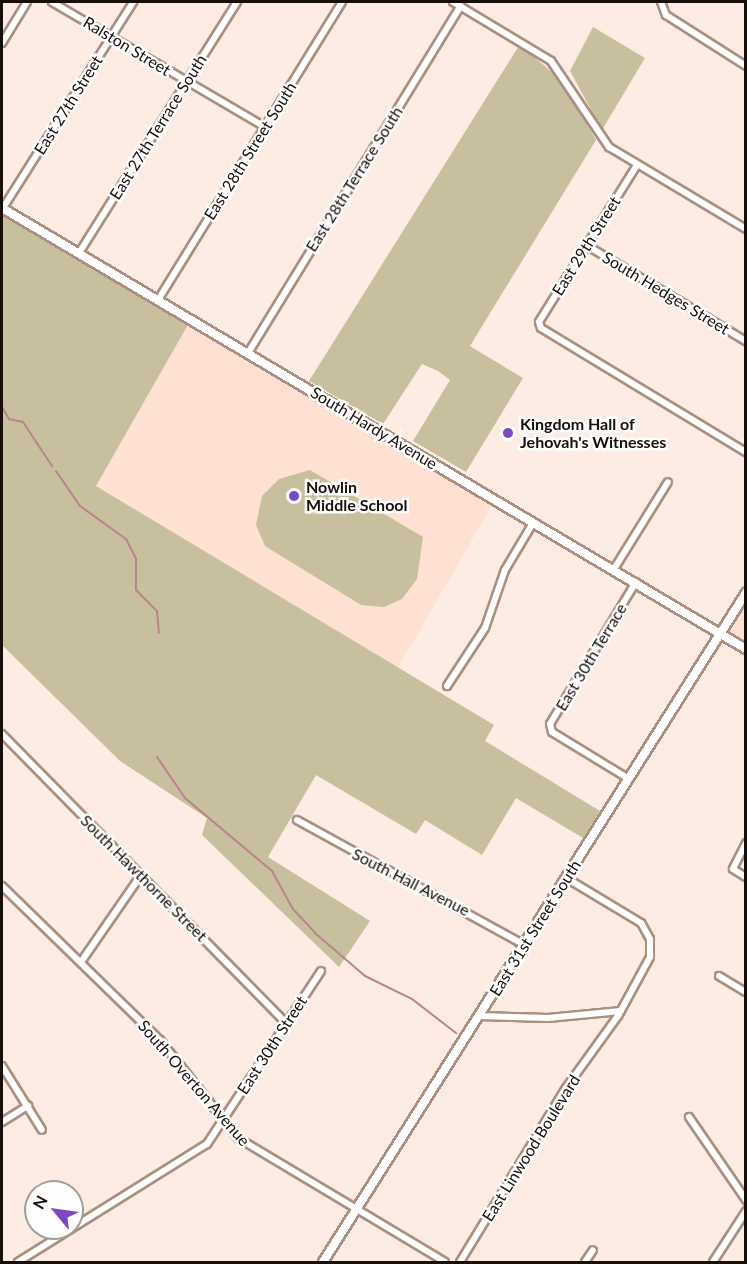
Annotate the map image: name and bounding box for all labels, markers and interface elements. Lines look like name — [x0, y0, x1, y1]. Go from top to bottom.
street label: Ralston Street — [80, 12, 174, 80]
street label: East 27th Terrace South — [105, 51, 211, 203]
street label: East 27th Street — [30, 52, 106, 158]
street label: East 28th Street South — [200, 79, 300, 223]
street label: East 28th Terrace South — [301, 103, 407, 255]
street label: East 29th Street — [548, 193, 624, 299]
street label: South Hedges Street — [599, 248, 733, 338]
street label: South Hardy Avenue — [307, 382, 441, 474]
place label: Kingdom Hall of Jehovah's Witnesses — [520, 414, 666, 452]
marker: Kingdom Hall of Jehovah's Witnesses — [501, 426, 515, 440]
place label: Nowlin Middle School — [306, 477, 407, 515]
marker: Nowlin Middle School — [287, 489, 301, 503]
street label: East 30th Terrace — [551, 600, 631, 714]
street label: South Hawthorne Street — [77, 811, 211, 945]
street label: South Hall Avenue — [349, 844, 473, 920]
street label: East 31st Street South — [485, 856, 585, 1000]
street label: East 30th Street — [233, 992, 311, 1098]
street label: South Overton Avenue — [134, 1016, 254, 1150]
street label: East Linwood Boulevard — [478, 1071, 584, 1225]
north arrow — [24, 1180, 84, 1240]
text: N — [28, 1192, 51, 1212]

